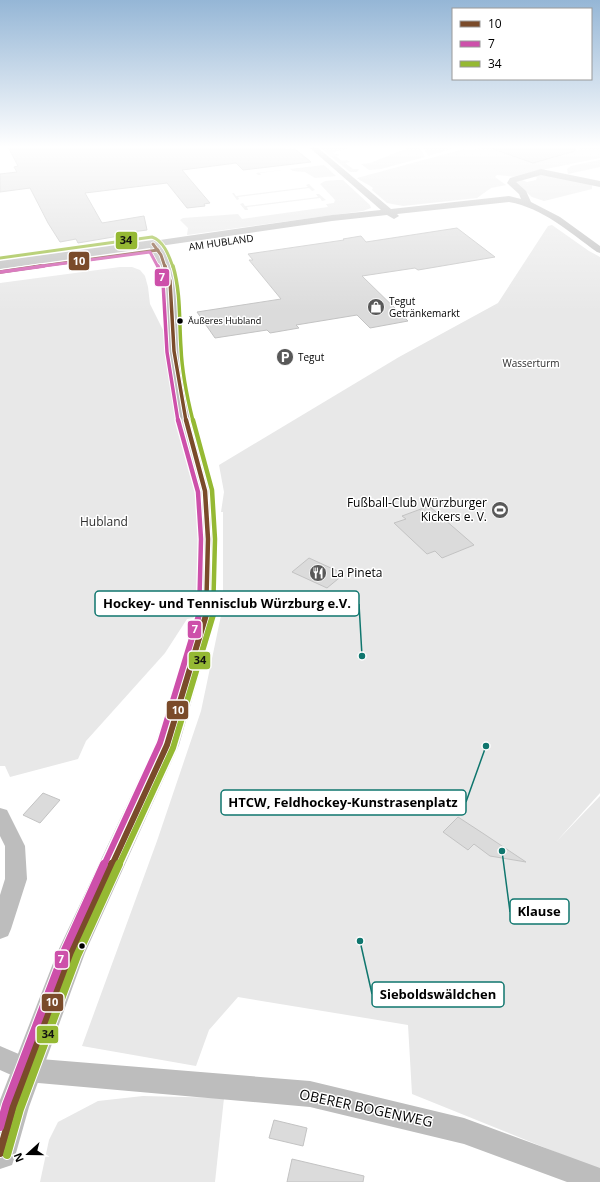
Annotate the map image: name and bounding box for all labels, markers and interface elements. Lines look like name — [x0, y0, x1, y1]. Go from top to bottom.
legend — [452, 8, 592, 80]
text: 10 — [488, 15, 502, 32]
text: 7 — [488, 35, 495, 52]
text: 34 — [488, 55, 502, 72]
line badge: 34 — [115, 231, 138, 250]
street label: AM HUBLAND — [188, 231, 254, 253]
text: 34 — [120, 232, 133, 247]
line badge: 10 — [68, 251, 90, 271]
text: 10 — [73, 253, 85, 268]
line badge: 7 — [154, 268, 170, 287]
text: 7 — [159, 269, 165, 284]
place label: Tegut Getränkemarkt — [389, 294, 460, 320]
shop icon: Tegut Getränkemarkt — [366, 297, 386, 317]
place label: Äußeres Hubland — [188, 314, 261, 327]
marker: Äußeres Hubland — [175, 316, 185, 326]
parking icon: Tegut — [275, 347, 295, 367]
place label: Tegut — [298, 350, 325, 364]
park label: Wasserturm — [502, 356, 560, 370]
place label: Fußball-Club Würzburger Kickers e. V. — [347, 494, 487, 525]
sports icon: Fußball-Club Würzburger Kickers e. V. — [490, 500, 510, 520]
park label: Hubland — [80, 513, 128, 530]
restaurant icon: La Pineta — [308, 563, 328, 583]
place label: La Pineta — [331, 564, 382, 581]
callout: Hockey- und Tennisclub Würzburg e.V. — [95, 591, 359, 616]
text: Hockey- und Tennisclub Würzburg e.V. — [103, 594, 351, 612]
line badge: 7 — [187, 620, 202, 639]
text: 7 — [192, 621, 198, 636]
line badge: 34 — [188, 651, 211, 670]
text: 34 — [194, 652, 207, 667]
line badge: 10 — [166, 700, 189, 720]
text: 10 — [172, 702, 184, 717]
callout: HTCW, Feldhockey-Kunstrasenplatz — [221, 790, 466, 815]
text: HTCW, Feldhockey-Kunstrasenplatz — [228, 793, 458, 811]
callout: Klause — [510, 899, 569, 924]
text: Klause — [517, 902, 561, 920]
unlabelled marker — [77, 941, 87, 951]
line badge: 7 — [54, 950, 69, 969]
text: 7 — [58, 951, 64, 966]
callout: Sieboldswäldchen — [372, 982, 504, 1007]
text: Sieboldswäldchen — [380, 985, 496, 1003]
line badge: 10 — [41, 993, 64, 1012]
text: 10 — [46, 994, 58, 1009]
line badge: 34 — [36, 1025, 59, 1044]
text: 34 — [42, 1026, 55, 1041]
street label: OBERER BOGENWEG — [298, 1084, 434, 1131]
north arrow — [8, 1134, 48, 1174]
text: N — [10, 1151, 27, 1165]

